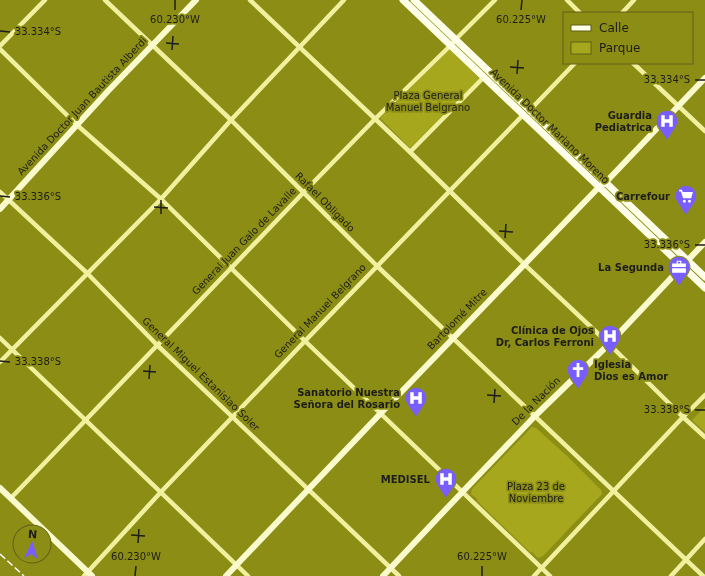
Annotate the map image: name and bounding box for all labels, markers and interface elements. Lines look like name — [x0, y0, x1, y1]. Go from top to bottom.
legend — [563, 12, 693, 64]
text: 60.230°W — [150, 14, 200, 25]
text: 60.225°W — [496, 14, 546, 25]
text: Calle — [599, 21, 629, 35]
text: 33.334°S — [15, 26, 61, 37]
street label: Avenida Doctor Juan Bautista Alberdi — [15, 35, 149, 177]
text: Parque — [599, 41, 640, 55]
street label: Avenida Doctor Mariano Moreno — [488, 66, 612, 186]
text: 33.334°S — [644, 74, 690, 85]
park label: Plaza General Manuel Belgrano — [386, 90, 470, 113]
hospital icon: Guardia Pediatrica — [654, 108, 680, 141]
place label: Guardia Pediatrica — [595, 110, 652, 133]
street label: Rafael Obligado — [293, 170, 357, 234]
supermarket icon: Carrefour — [673, 183, 699, 216]
street label: General Juan Galo de Lavalle — [190, 185, 298, 297]
text: 33.336°S — [15, 191, 61, 202]
place label: Carrefour — [616, 191, 670, 202]
text: 33.336°S — [644, 239, 690, 250]
office icon: La Segunda — [666, 254, 692, 287]
street label: General Manuel Belgrano — [272, 262, 368, 360]
place label: La Segunda — [598, 262, 664, 273]
street label: Bartolomé Mitre — [425, 286, 489, 352]
street label: General Miguel Estanislao Soler — [140, 315, 262, 434]
hospital icon: Clínica de Ojos Dr, Carlos Ferroni — [597, 323, 623, 356]
place label: Clínica de Ojos Dr, Carlos Ferroni — [496, 325, 594, 348]
text: 33.338°S — [15, 356, 61, 367]
church icon: Iglesia Dios es Amor — [565, 357, 591, 390]
place label: Iglesia Dios es Amor — [594, 359, 668, 382]
street label: De la Nación — [510, 375, 562, 427]
hospital icon: Sanatorio Nuestra Señora del Rosario — [403, 385, 429, 418]
place label: Sanatorio Nuestra Señora del Rosario — [294, 387, 400, 410]
text: 33.338°S — [644, 404, 690, 415]
hospital icon: MEDISEL — [433, 466, 459, 499]
place label: MEDISEL — [381, 474, 431, 485]
park label: Plaza 23 de Noviembre — [507, 481, 565, 504]
north arrow — [12, 524, 52, 564]
text: N — [28, 528, 38, 541]
text: 60.230°W — [111, 551, 161, 562]
text: 60.225°W — [457, 551, 507, 562]

